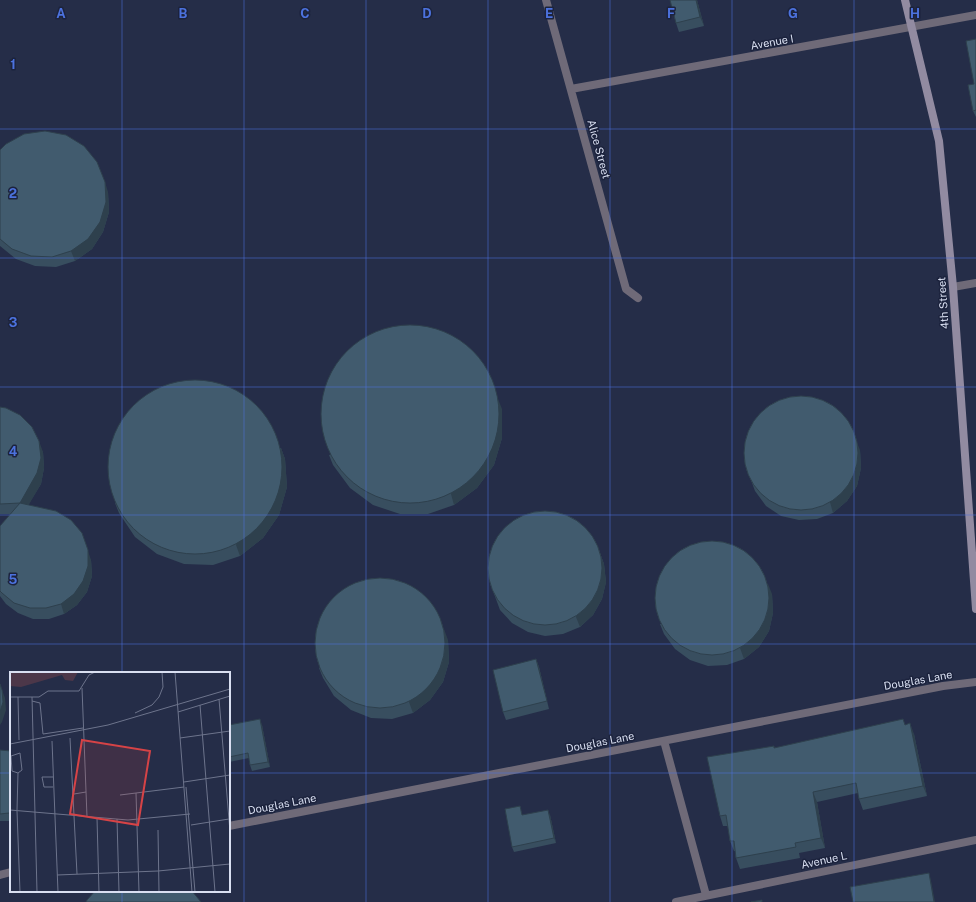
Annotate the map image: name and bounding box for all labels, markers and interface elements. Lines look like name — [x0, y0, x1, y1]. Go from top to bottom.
text: A — [56, 6, 66, 21]
text: B — [179, 6, 188, 21]
text: C — [300, 6, 310, 21]
text: D — [422, 6, 432, 21]
text: E — [545, 6, 553, 21]
text: F — [667, 6, 675, 21]
text: G — [788, 6, 798, 21]
text: H — [910, 6, 920, 21]
street label: Avenue I — [750, 32, 794, 52]
text: 1 — [10, 57, 16, 72]
street label: Alice Street — [585, 118, 613, 180]
text: 2 — [9, 186, 17, 201]
street label: 4th Street — [935, 276, 951, 330]
text: 3 — [9, 315, 18, 330]
text: 4 — [9, 444, 18, 459]
text: 5 — [9, 572, 18, 587]
street label: Douglas Lane — [883, 668, 953, 692]
inset map — [10, 672, 230, 892]
street label: Douglas Lane — [565, 729, 635, 755]
street label: Douglas Lane — [247, 791, 317, 817]
street label: Avenue L — [800, 849, 848, 871]

